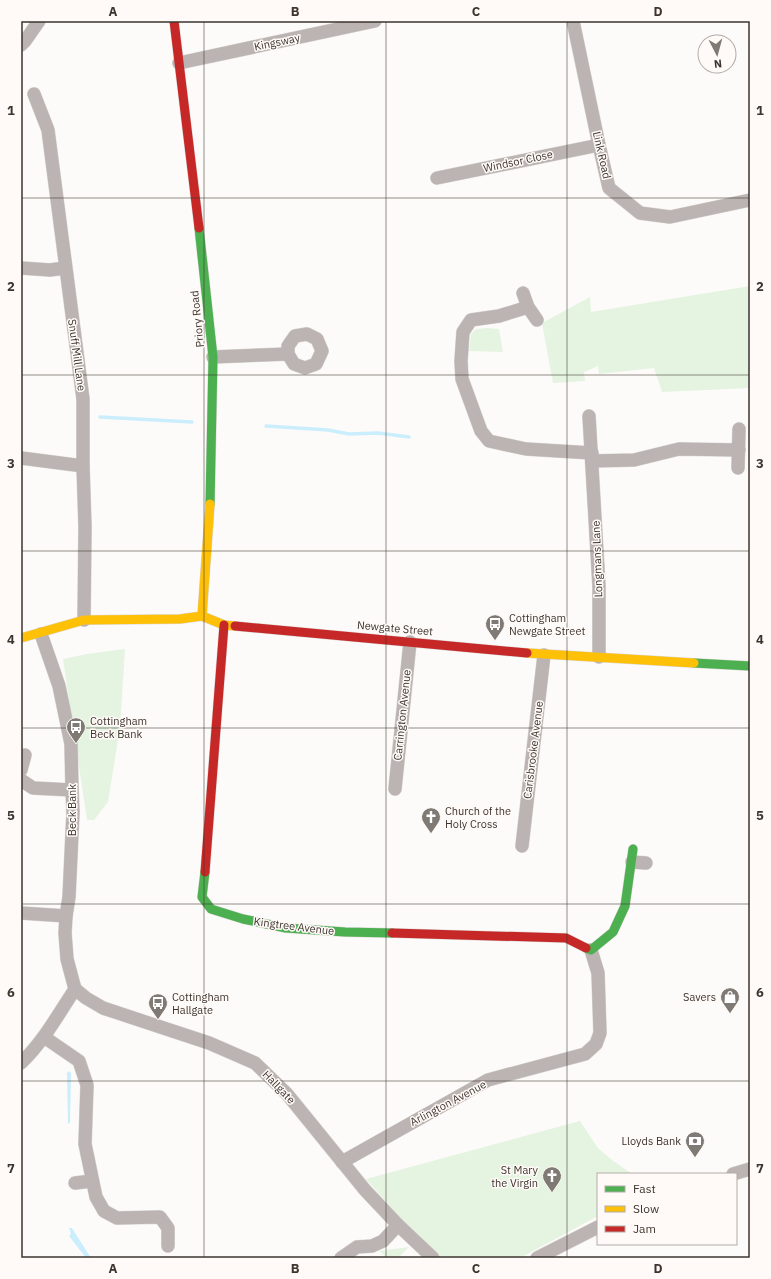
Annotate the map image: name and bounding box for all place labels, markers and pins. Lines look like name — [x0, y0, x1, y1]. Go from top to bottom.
place label: Cottingham Newgate Street — [509, 611, 585, 638]
bus stop icon: Cottingham Newgate Street — [484, 613, 506, 641]
place label: Cottingham Beck Bank — [90, 714, 147, 741]
bus stop icon: Cottingham Beck Bank — [65, 716, 87, 744]
place label: Church of the Holy Cross — [445, 804, 511, 831]
church icon: Church of the Holy Cross — [420, 806, 442, 834]
shop icon: Savers — [719, 986, 741, 1014]
place label: Cottingham Hallgate — [172, 990, 229, 1017]
place label: Savers — [683, 990, 716, 1004]
bus stop icon: Cottingham Hallgate — [147, 992, 169, 1020]
bank icon: Lloyds Bank — [684, 1130, 706, 1158]
place label: Lloyds Bank — [622, 1134, 681, 1148]
place label: St Mary the Virgin — [491, 1163, 539, 1190]
church icon: St Mary the Virgin — [541, 1165, 563, 1193]

